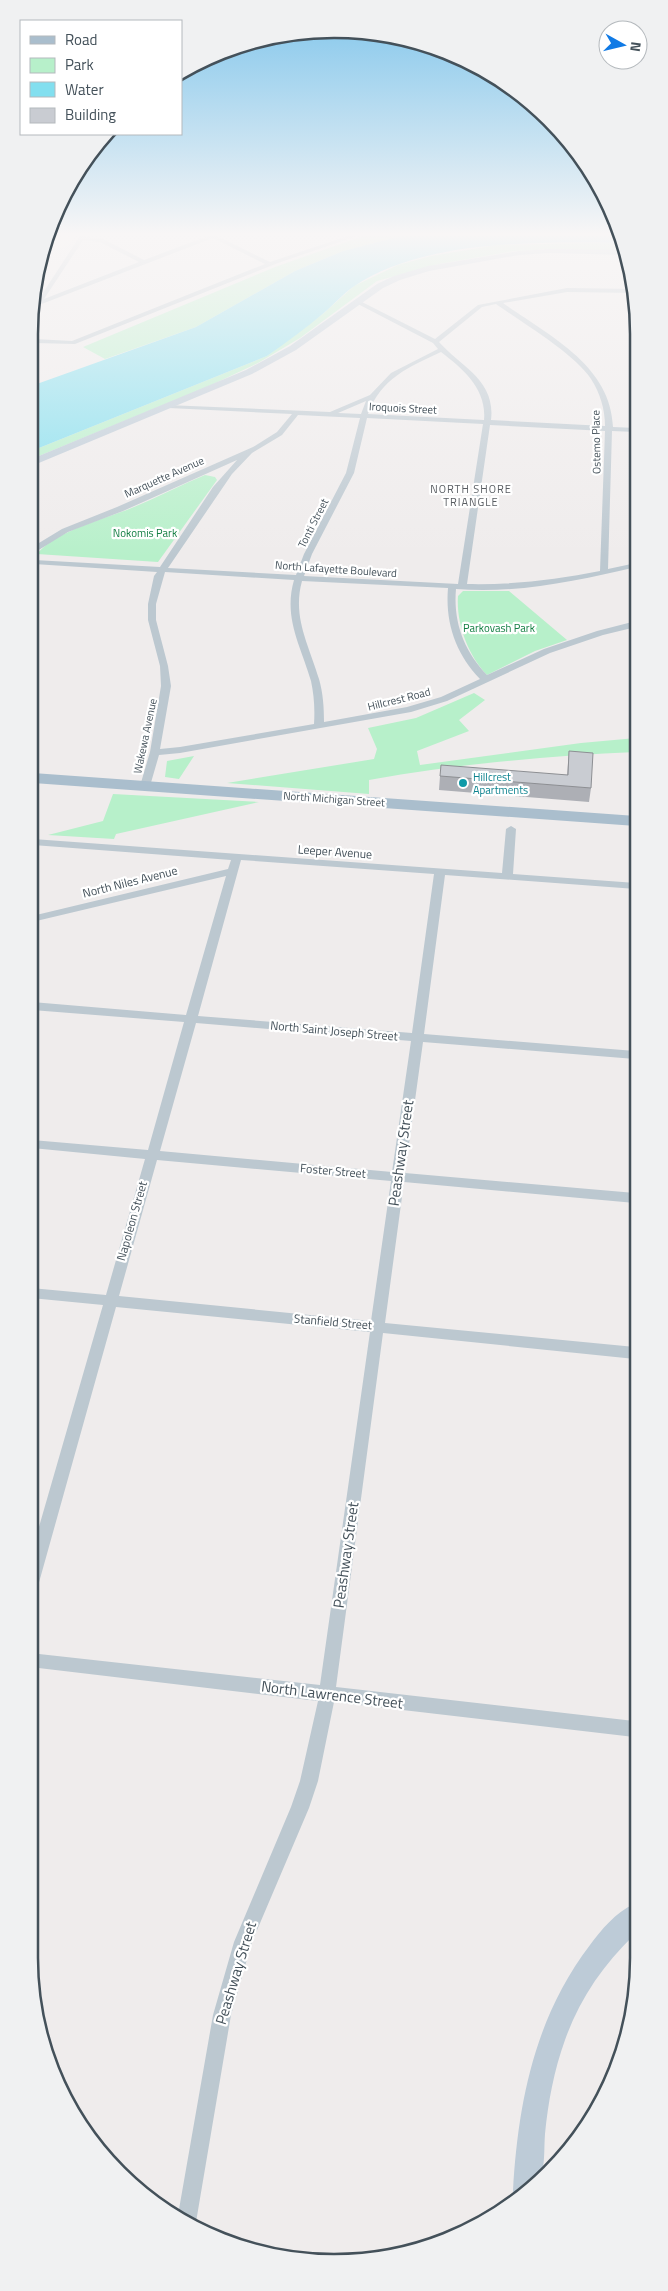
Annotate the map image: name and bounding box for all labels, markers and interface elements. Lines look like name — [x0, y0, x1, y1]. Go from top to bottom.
legend — [20, 20, 182, 135]
north arrow — [598, 20, 648, 70]
text: Road — [65, 28, 97, 51]
text: N — [625, 41, 647, 53]
text: Park — [65, 53, 94, 76]
text: Water — [65, 78, 104, 101]
text: Building — [65, 103, 116, 126]
street label: Iroquois Street — [369, 398, 437, 418]
street label: Ostemo Place — [587, 409, 605, 474]
street label: Marquette Avenue — [122, 452, 207, 502]
district label: NORTH SHORE TRIANGLE — [430, 481, 512, 510]
street label: Tonti Street — [294, 495, 332, 550]
park label: Nokomis Park — [113, 525, 178, 541]
street label: North Lafayette Boulevard — [275, 557, 398, 581]
park label: Parkovash Park — [463, 620, 536, 636]
street label: Hillcrest Road — [366, 683, 432, 715]
street label: Wakewa Avenue — [129, 697, 161, 775]
place label: Hillcrest Apartments — [473, 769, 528, 798]
marker: Hillcrest Apartments — [457, 777, 469, 789]
street label: North Michigan Street — [283, 787, 385, 811]
street label: Leeper Avenue — [297, 839, 373, 864]
street label: North Niles Avenue — [80, 861, 179, 902]
street label: North Saint Joseph Street — [269, 1015, 399, 1046]
street label: Peashway Street — [382, 1098, 419, 1207]
street label: Foster Street — [299, 1158, 368, 1183]
street label: Napoleon Street — [111, 1178, 152, 1263]
street label: Stanfield Street — [293, 1309, 374, 1334]
street label: Peashway Street — [327, 1500, 364, 1609]
street label: North Lawrence Street — [260, 1674, 405, 1715]
street label: Peashway Street — [209, 1918, 262, 2027]

